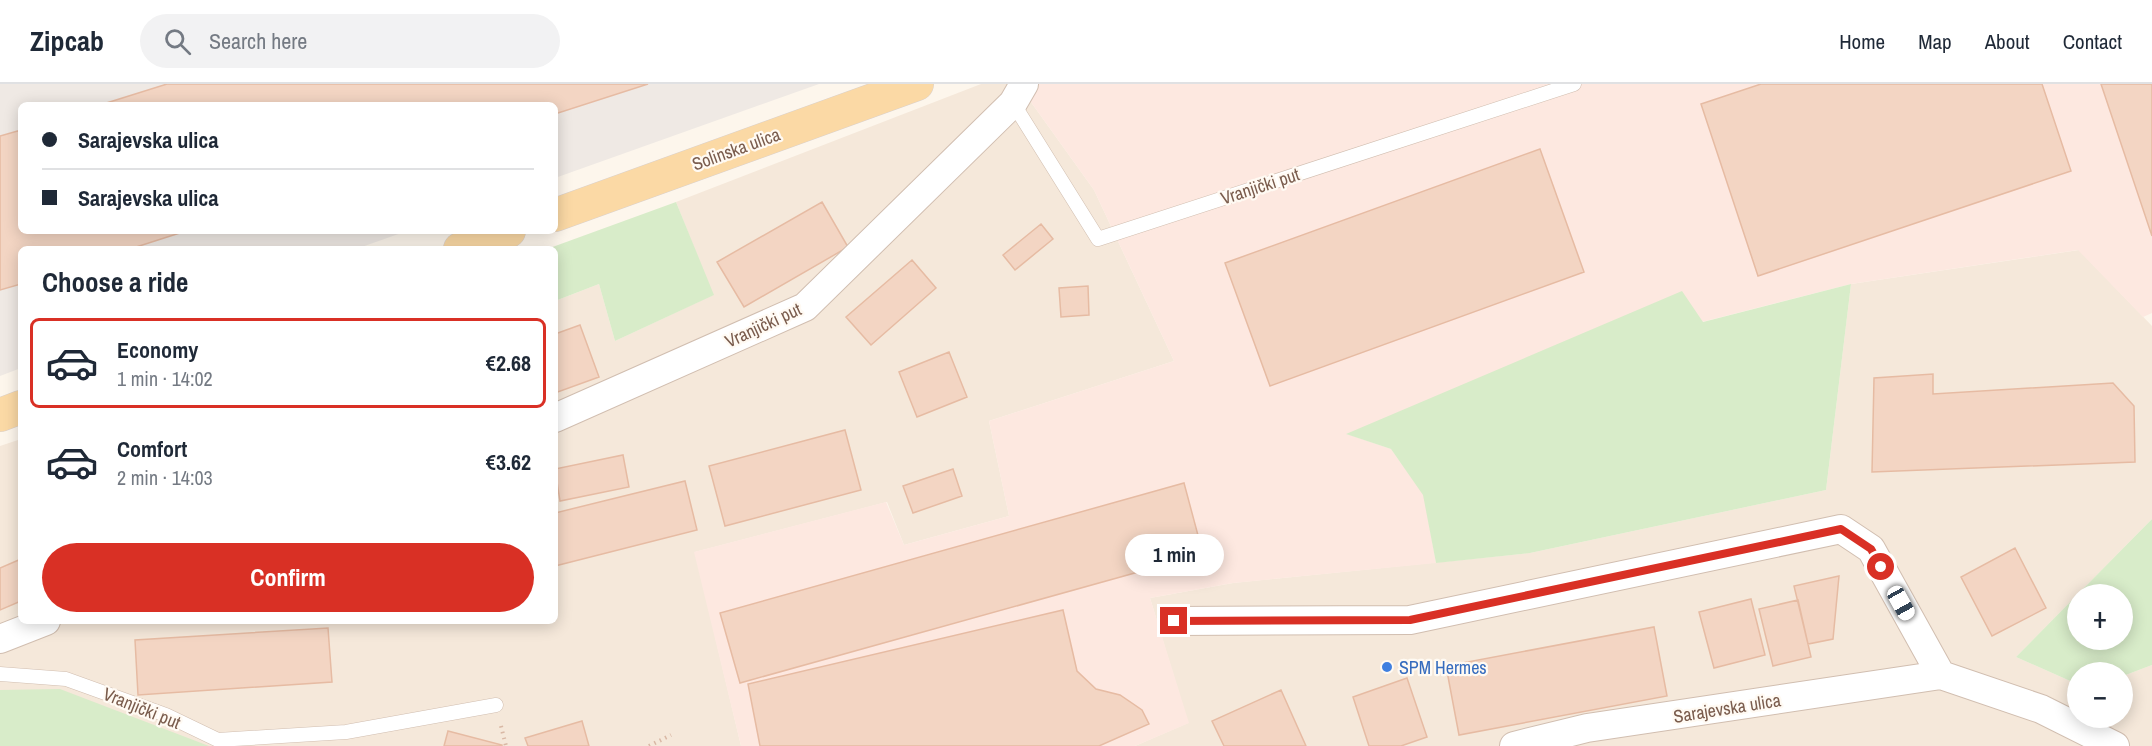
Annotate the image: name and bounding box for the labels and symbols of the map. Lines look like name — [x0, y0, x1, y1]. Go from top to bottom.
street label: Solinska ulica — [689, 122, 783, 176]
street label: Vranjički put — [1217, 162, 1303, 210]
street label: Vranjički put — [721, 296, 805, 354]
callout: 1 min — [1124, 534, 1224, 576]
route start — [1867, 553, 1894, 580]
car — [1884, 583, 1918, 623]
route end — [1160, 607, 1187, 634]
place label: SPM Hermes — [1399, 655, 1487, 680]
marker: SPM Hermes — [1380, 660, 1394, 674]
street label: Vranjički put — [100, 681, 184, 735]
street label: Sarajevska ulica — [1672, 687, 1782, 729]

